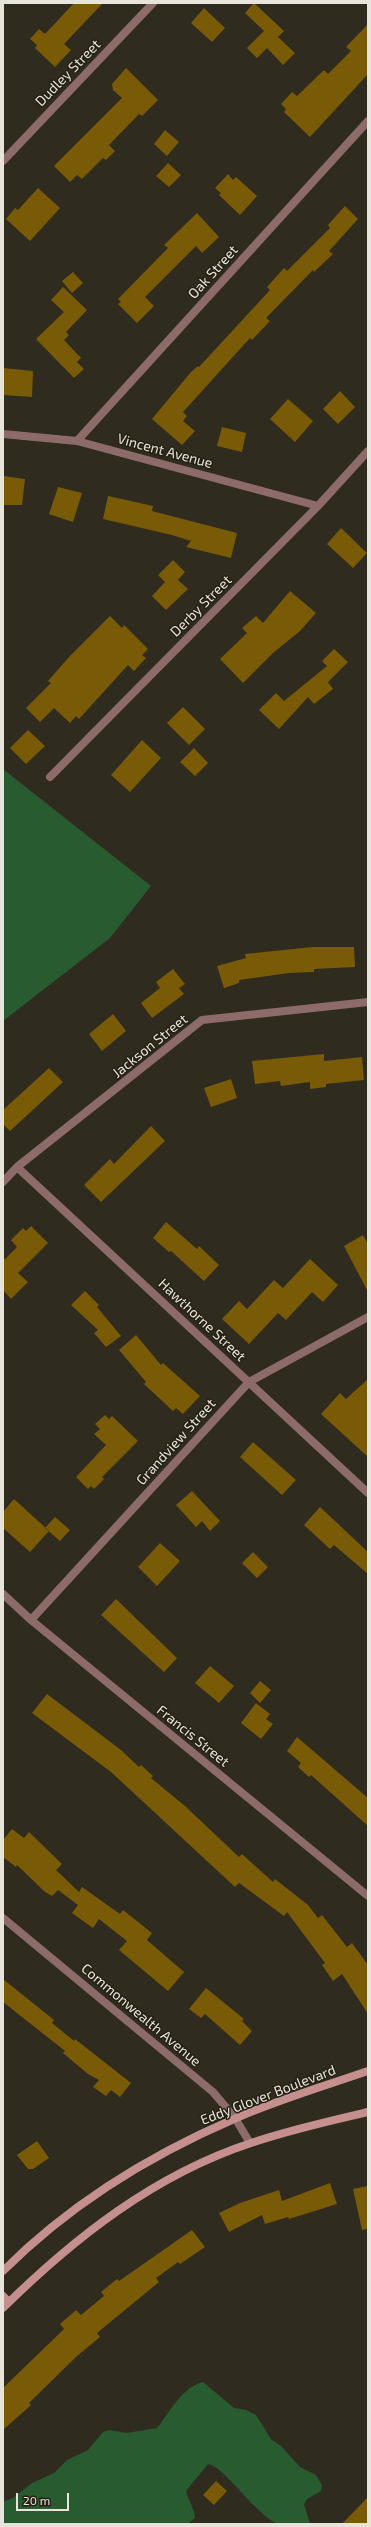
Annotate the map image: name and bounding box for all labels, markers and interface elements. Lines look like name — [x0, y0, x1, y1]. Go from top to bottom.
street label: Dudley Street — [32, 36, 104, 110]
street label: Oak Street — [185, 242, 241, 302]
street label: Vincent Avenue — [116, 430, 214, 472]
street label: Derby Street — [167, 572, 235, 640]
street label: Jackson Street — [109, 1011, 191, 1081]
street label: Hawthorne Street — [155, 1275, 249, 1365]
street label: Grandview Street — [133, 1395, 219, 1489]
street label: Francis Street — [153, 1702, 233, 1770]
street label: Commonwealth Avenue — [78, 1960, 204, 2070]
street label: Eddy Glover Boulevard — [198, 2061, 338, 2129]
scale bar — [18, 2485, 71, 2511]
text: 20 m — [23, 2493, 50, 2507]

